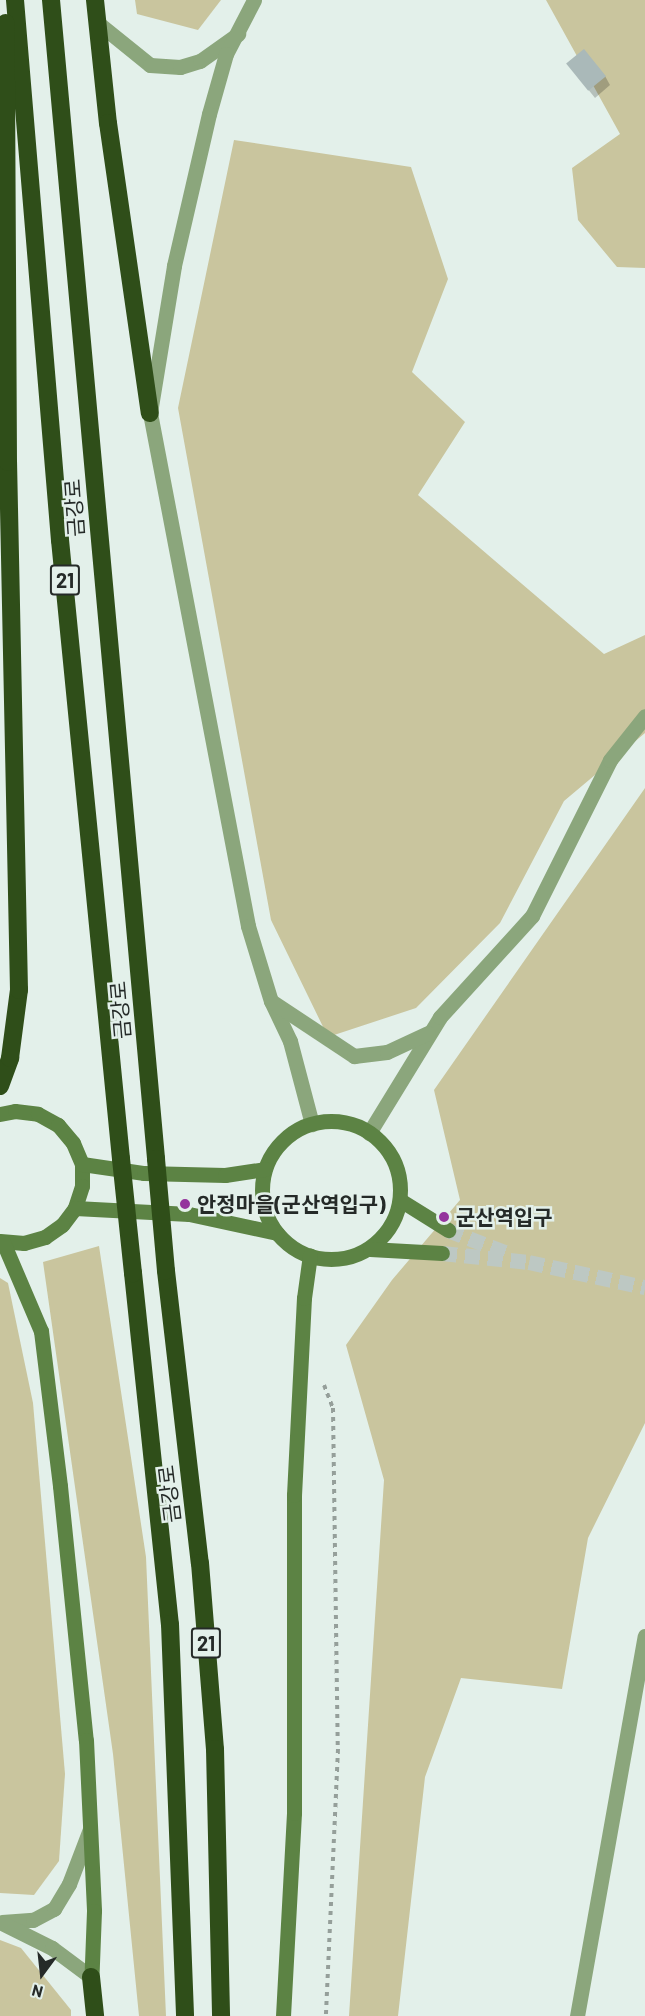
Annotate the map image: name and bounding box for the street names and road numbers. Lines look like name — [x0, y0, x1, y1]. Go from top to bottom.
street label: 금강로 — [59, 478, 89, 538]
road number: 21 — [48, 563, 82, 597]
street label: 금강로 — [105, 980, 135, 1040]
street label: 금강로 — [153, 1464, 185, 1524]
road number: 21 — [190, 1626, 222, 1660]

